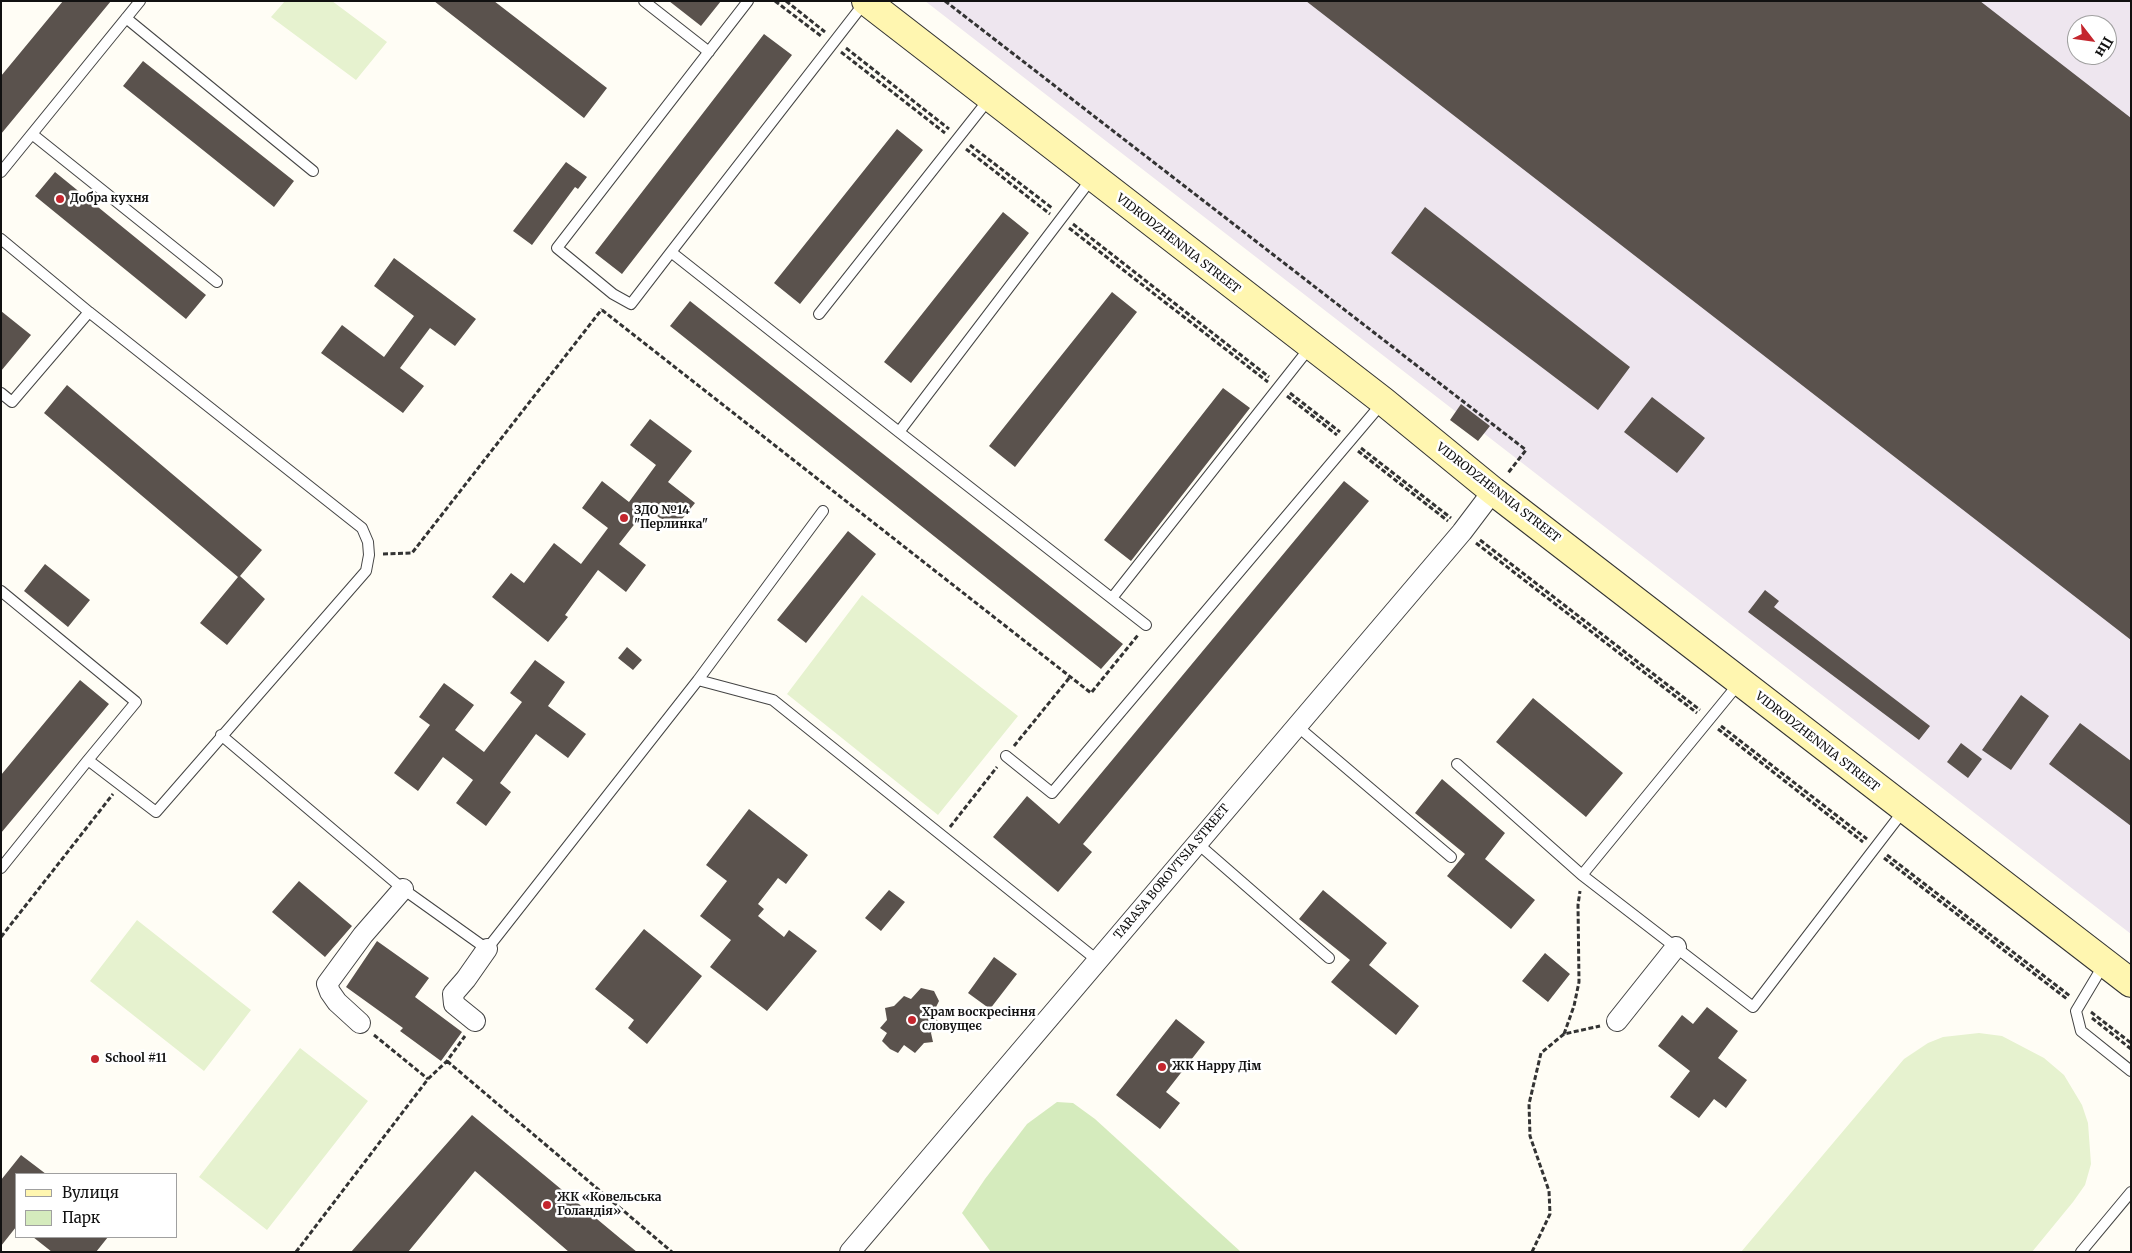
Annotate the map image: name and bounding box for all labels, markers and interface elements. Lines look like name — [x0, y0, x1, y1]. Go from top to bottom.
north arrow — [2067, 15, 2117, 65]
text: Пн — [2091, 33, 2117, 61]
street label: VIDRODZHENNIA STREET — [1113, 191, 1243, 297]
place label: Добра кухня — [70, 192, 149, 206]
marker: Добра кухня — [54, 193, 66, 205]
street label: VIDRODZHENNIA STREET — [1433, 440, 1563, 546]
place label: ЗДО №14 "Перлинка" — [634, 504, 708, 532]
marker: ЗДО №14 "Перлинка" — [618, 512, 630, 524]
street label: VIDRODZHENNIA STREET — [1752, 689, 1882, 795]
street label: TARASA BOROVTSIA STREET — [1111, 801, 1233, 943]
place label: Храм воскресіння словущеє — [922, 1006, 1036, 1034]
marker: Храм воскресіння словущеє — [906, 1014, 918, 1026]
place label: School #11 — [105, 1052, 167, 1066]
marker: School #11 — [89, 1053, 101, 1065]
place label: ЖК Happy Дім — [1172, 1060, 1261, 1074]
marker: ЖК Happy Дім — [1156, 1061, 1168, 1073]
legend — [15, 1173, 178, 1238]
text: Вулиця — [62, 1183, 119, 1202]
place label: ЖК «Ковельська Голандія» — [557, 1191, 662, 1219]
marker: ЖК «Ковельська Голандія» — [541, 1199, 553, 1211]
text: Парк — [62, 1208, 100, 1227]

